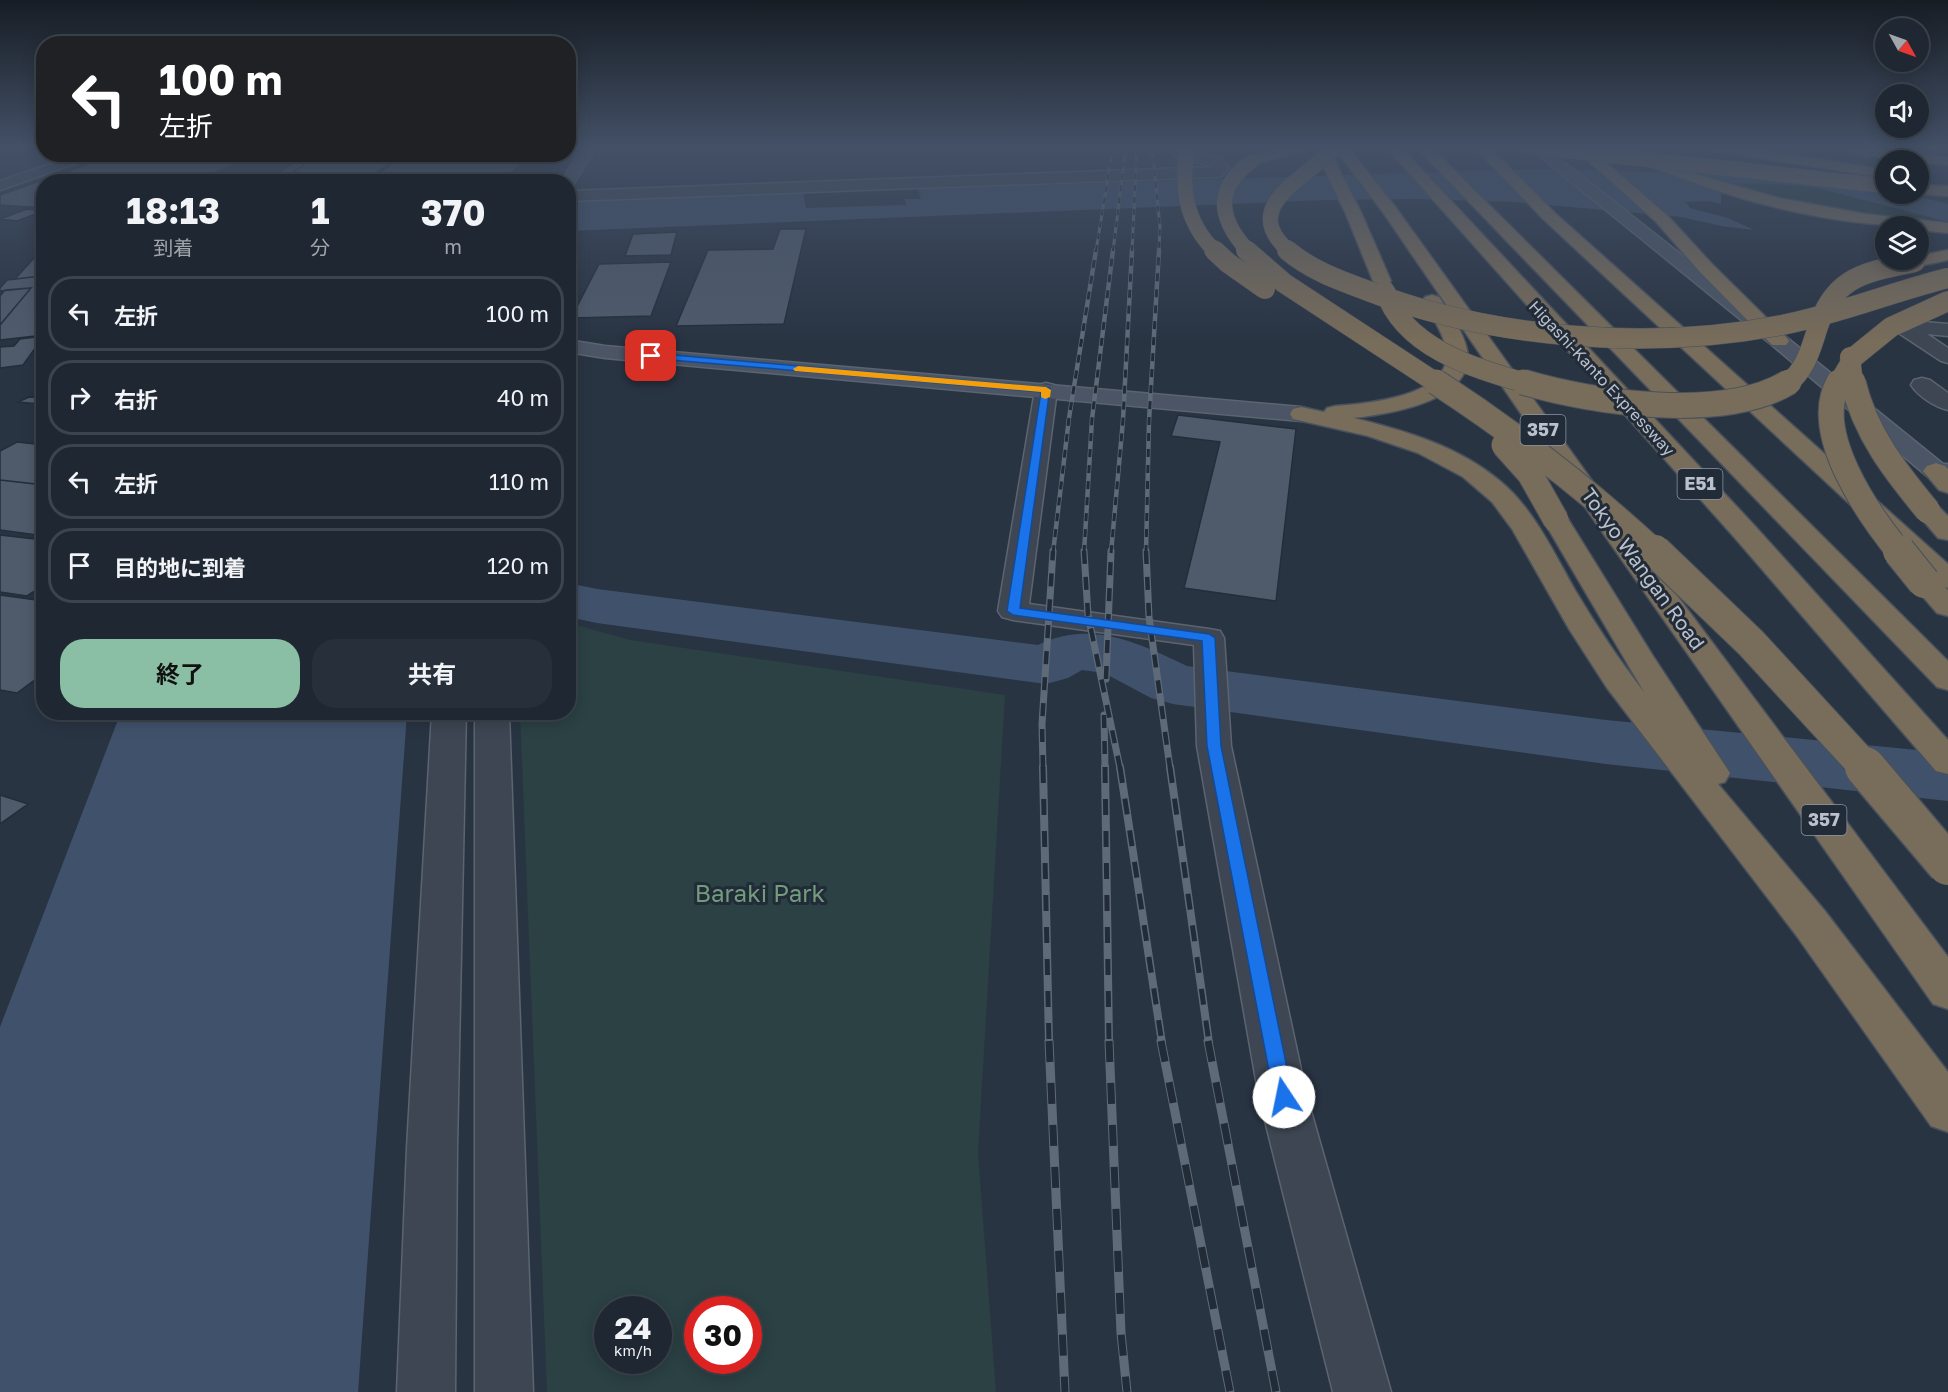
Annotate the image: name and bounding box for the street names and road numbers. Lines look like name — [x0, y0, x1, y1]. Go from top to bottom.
street label: Higashi-Kanto Expressway — [1525, 296, 1679, 460]
road number: 357 — [1520, 415, 1566, 445]
road number: E51 — [1678, 469, 1722, 499]
street label: Tokyo Wangan Road — [1577, 483, 1710, 654]
road number: 357 — [1802, 805, 1846, 835]

